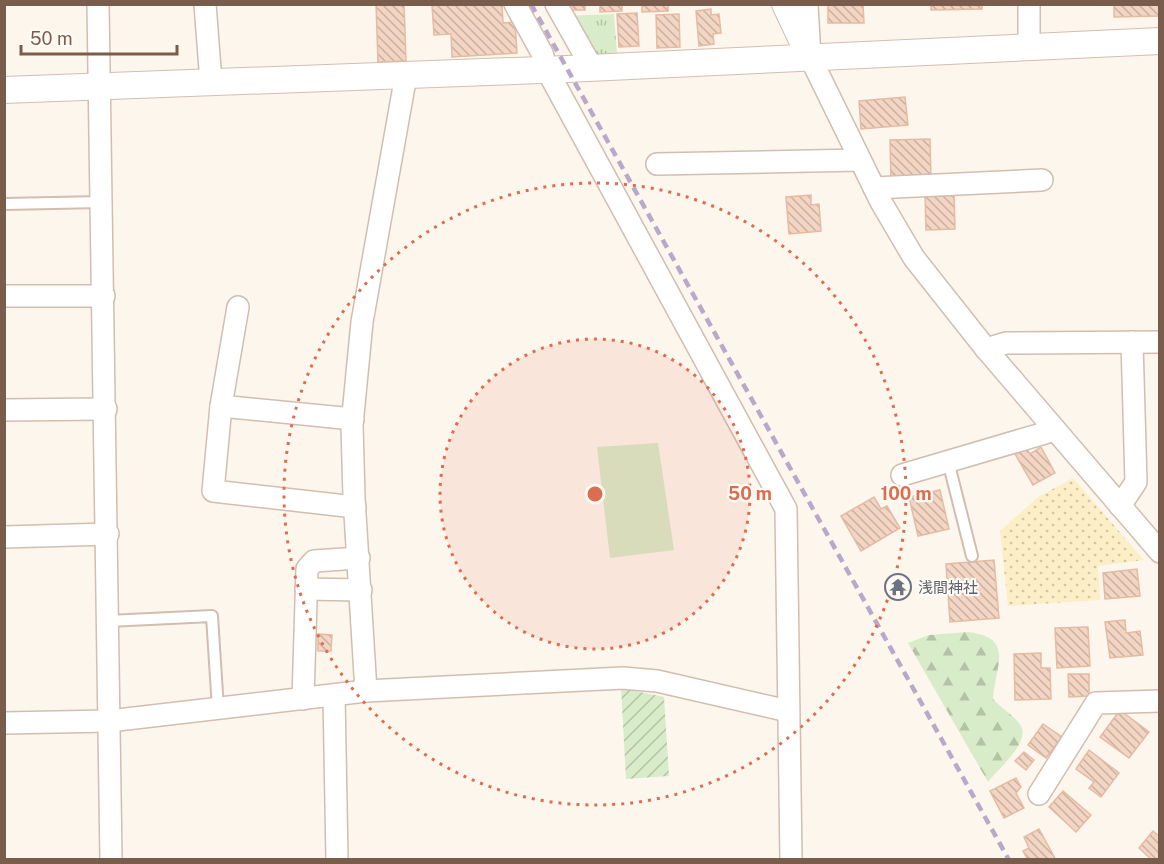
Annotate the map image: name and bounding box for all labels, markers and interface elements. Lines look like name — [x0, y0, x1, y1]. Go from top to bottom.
scale bar — [21, 18, 177, 56]
text: 50 m — [30, 28, 73, 49]
text: 50 m — [728, 483, 772, 504]
text: 100 m — [880, 483, 932, 504]
centre of rings — [585, 484, 605, 504]
temple icon: 浅間神社 — [883, 572, 913, 602]
place label: 浅間神社 — [918, 579, 978, 596]

